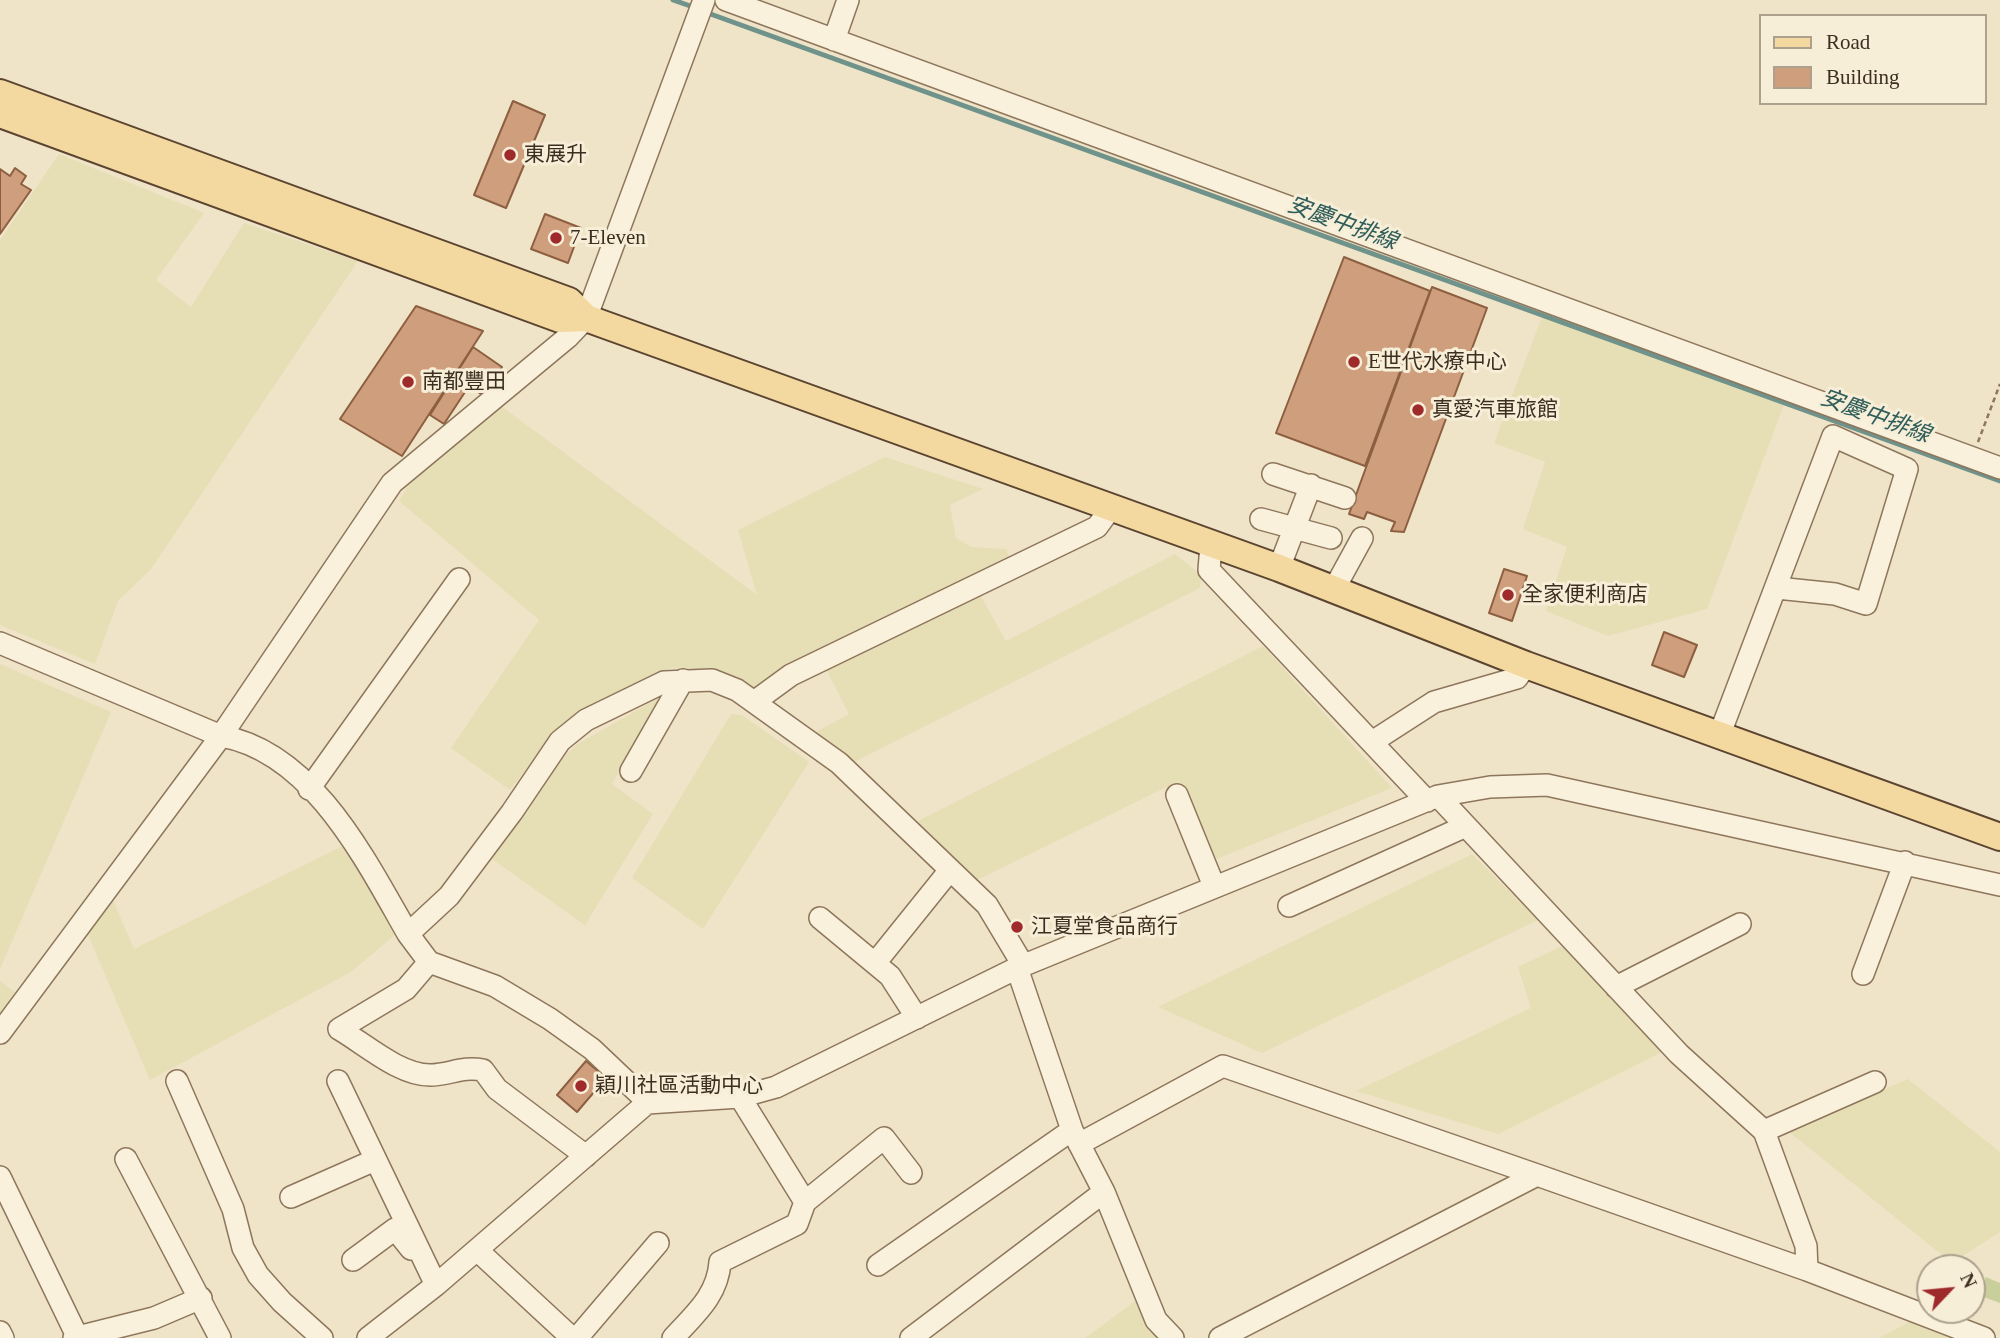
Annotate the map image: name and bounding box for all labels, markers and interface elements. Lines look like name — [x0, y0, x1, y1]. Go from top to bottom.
legend — [1758, 14, 1986, 105]
text: Road — [1826, 30, 1870, 54]
text: Building — [1826, 65, 1900, 89]
place label: 東展升 — [524, 142, 587, 168]
marker: 東展升 — [502, 147, 518, 163]
water label: 安慶中排線 — [1283, 191, 1401, 257]
place label: 7-Eleven — [570, 225, 646, 251]
marker: 7-Eleven — [548, 230, 564, 246]
place label: E世代水療中心 — [1368, 349, 1507, 375]
marker: E世代水療中心 — [1346, 354, 1362, 370]
place label: 南都豐田 — [422, 369, 506, 395]
marker: 南都豐田 — [400, 374, 416, 390]
water label: 安慶中排線 — [1816, 384, 1934, 450]
place label: 真愛汽車旅館 — [1432, 397, 1558, 423]
marker: 真愛汽車旅館 — [1410, 402, 1426, 418]
place label: 全家便利商店 — [1522, 582, 1648, 608]
marker: 全家便利商店 — [1500, 587, 1516, 603]
place label: 江夏堂食品商行 — [1031, 914, 1178, 940]
marker: 江夏堂食品商行 — [1009, 919, 1025, 935]
place label: 穎川社區活動中心 — [595, 1073, 763, 1099]
marker: 穎川社區活動中心 — [573, 1078, 589, 1094]
north arrow — [1916, 1254, 1986, 1324]
text: N — [1956, 1270, 1981, 1291]

